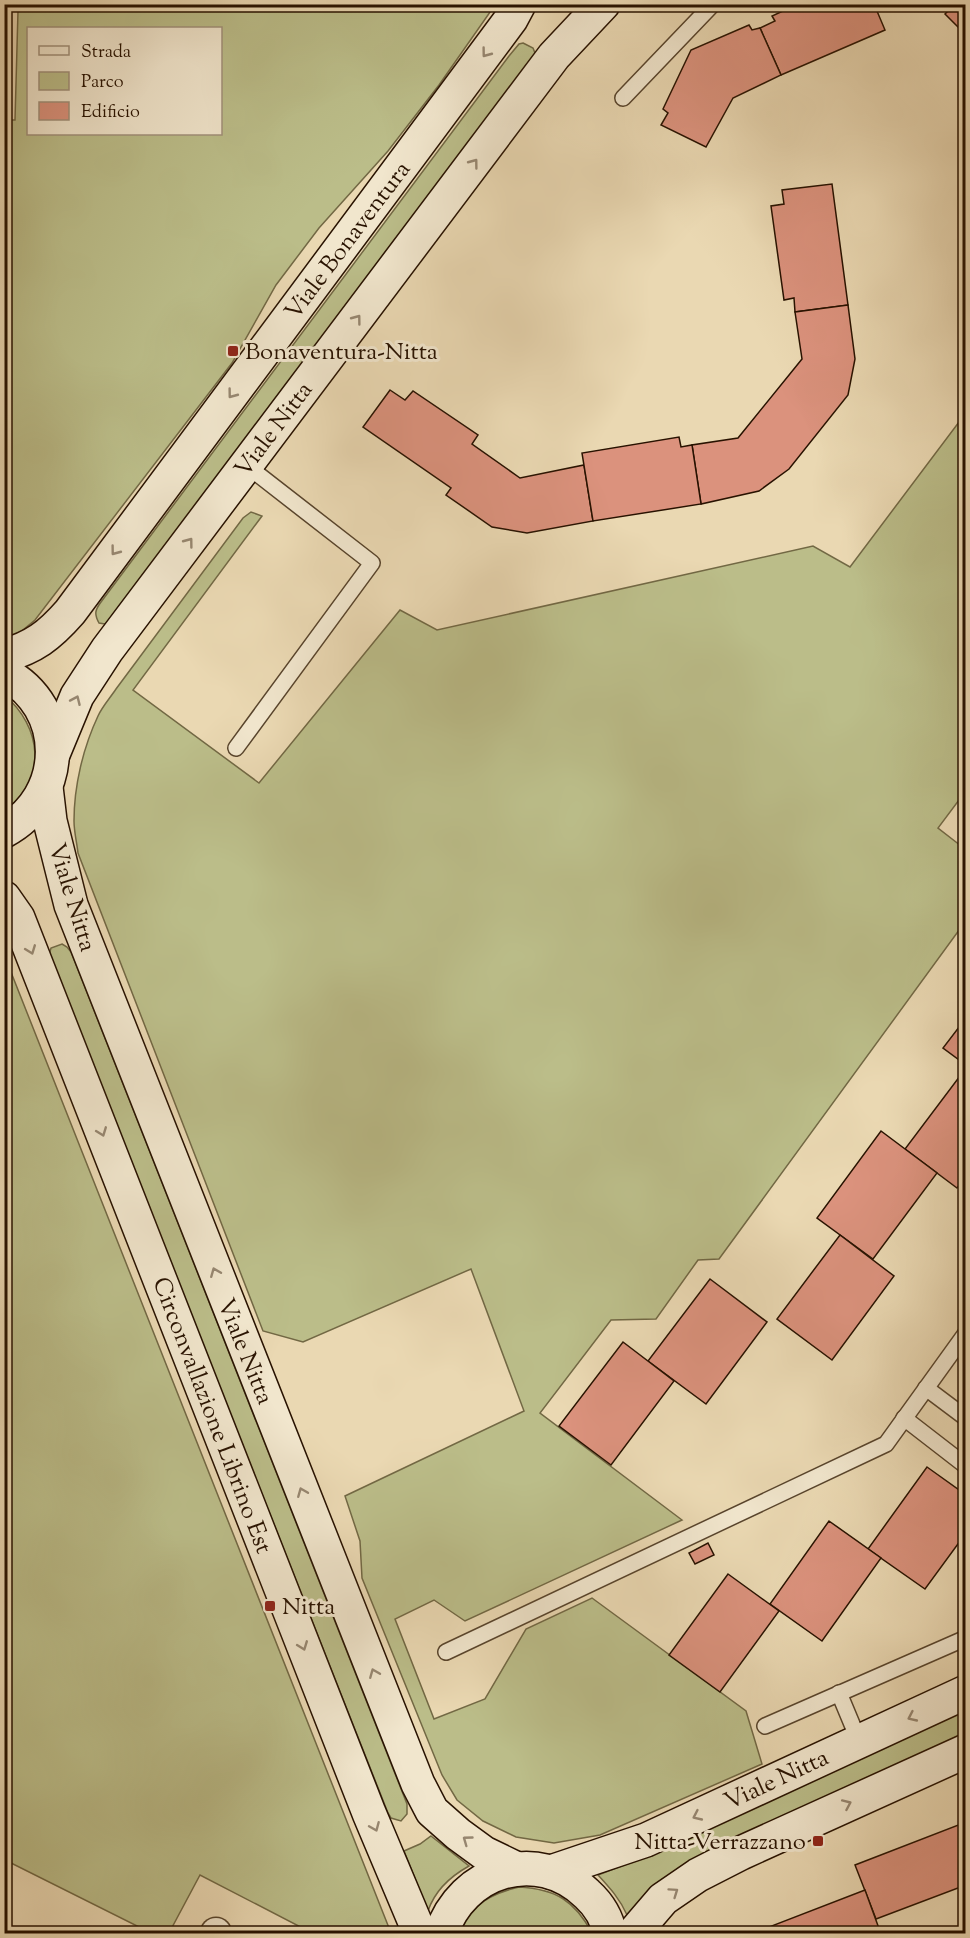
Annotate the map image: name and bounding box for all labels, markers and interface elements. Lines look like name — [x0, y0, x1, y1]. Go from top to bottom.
legend — [27, 27, 222, 135]
text: Strada — [81, 40, 131, 66]
one-way arrow — [482, 46, 493, 57]
text: Parco — [81, 70, 124, 96]
text: Edificio — [81, 100, 140, 126]
street label: Viale Bonaventura — [278, 155, 420, 328]
one-way arrow — [467, 159, 478, 170]
one-way arrow — [349, 315, 360, 326]
place label: Bonaventura-Nitta — [245, 336, 438, 370]
marker: Bonaventura-Nitta — [226, 344, 240, 358]
street label: Viale Nitta — [227, 375, 322, 485]
one-way arrow — [228, 388, 239, 399]
one-way arrow — [181, 537, 192, 548]
one-way arrow — [112, 544, 123, 555]
one-way arrow — [68, 696, 80, 707]
street label: Viale Nitta — [38, 839, 104, 956]
one-way arrow — [24, 944, 36, 955]
one-way arrow — [95, 1125, 107, 1136]
one-way arrow — [210, 1267, 222, 1278]
street label: Circonvallazione Librino Est — [143, 1273, 280, 1559]
street label: Viale Nitta — [207, 1294, 281, 1410]
one-way arrow — [297, 1487, 309, 1498]
place label: Nitta — [282, 1591, 335, 1625]
marker: Nitta — [263, 1599, 277, 1613]
one-way arrow — [296, 1640, 308, 1651]
one-way arrow — [369, 1669, 381, 1680]
one-way arrow — [908, 1709, 919, 1721]
street label: Viale Nitta — [719, 1742, 835, 1820]
one-way arrow — [841, 1800, 852, 1812]
one-way arrow — [693, 1809, 704, 1821]
one-way arrow — [368, 1821, 380, 1832]
place label: Nitta-Verrazzano — [634, 1826, 806, 1860]
marker: Nitta-Verrazzano — [811, 1834, 825, 1848]
one-way arrow — [462, 1836, 473, 1847]
one-way arrow — [667, 1888, 678, 1899]

